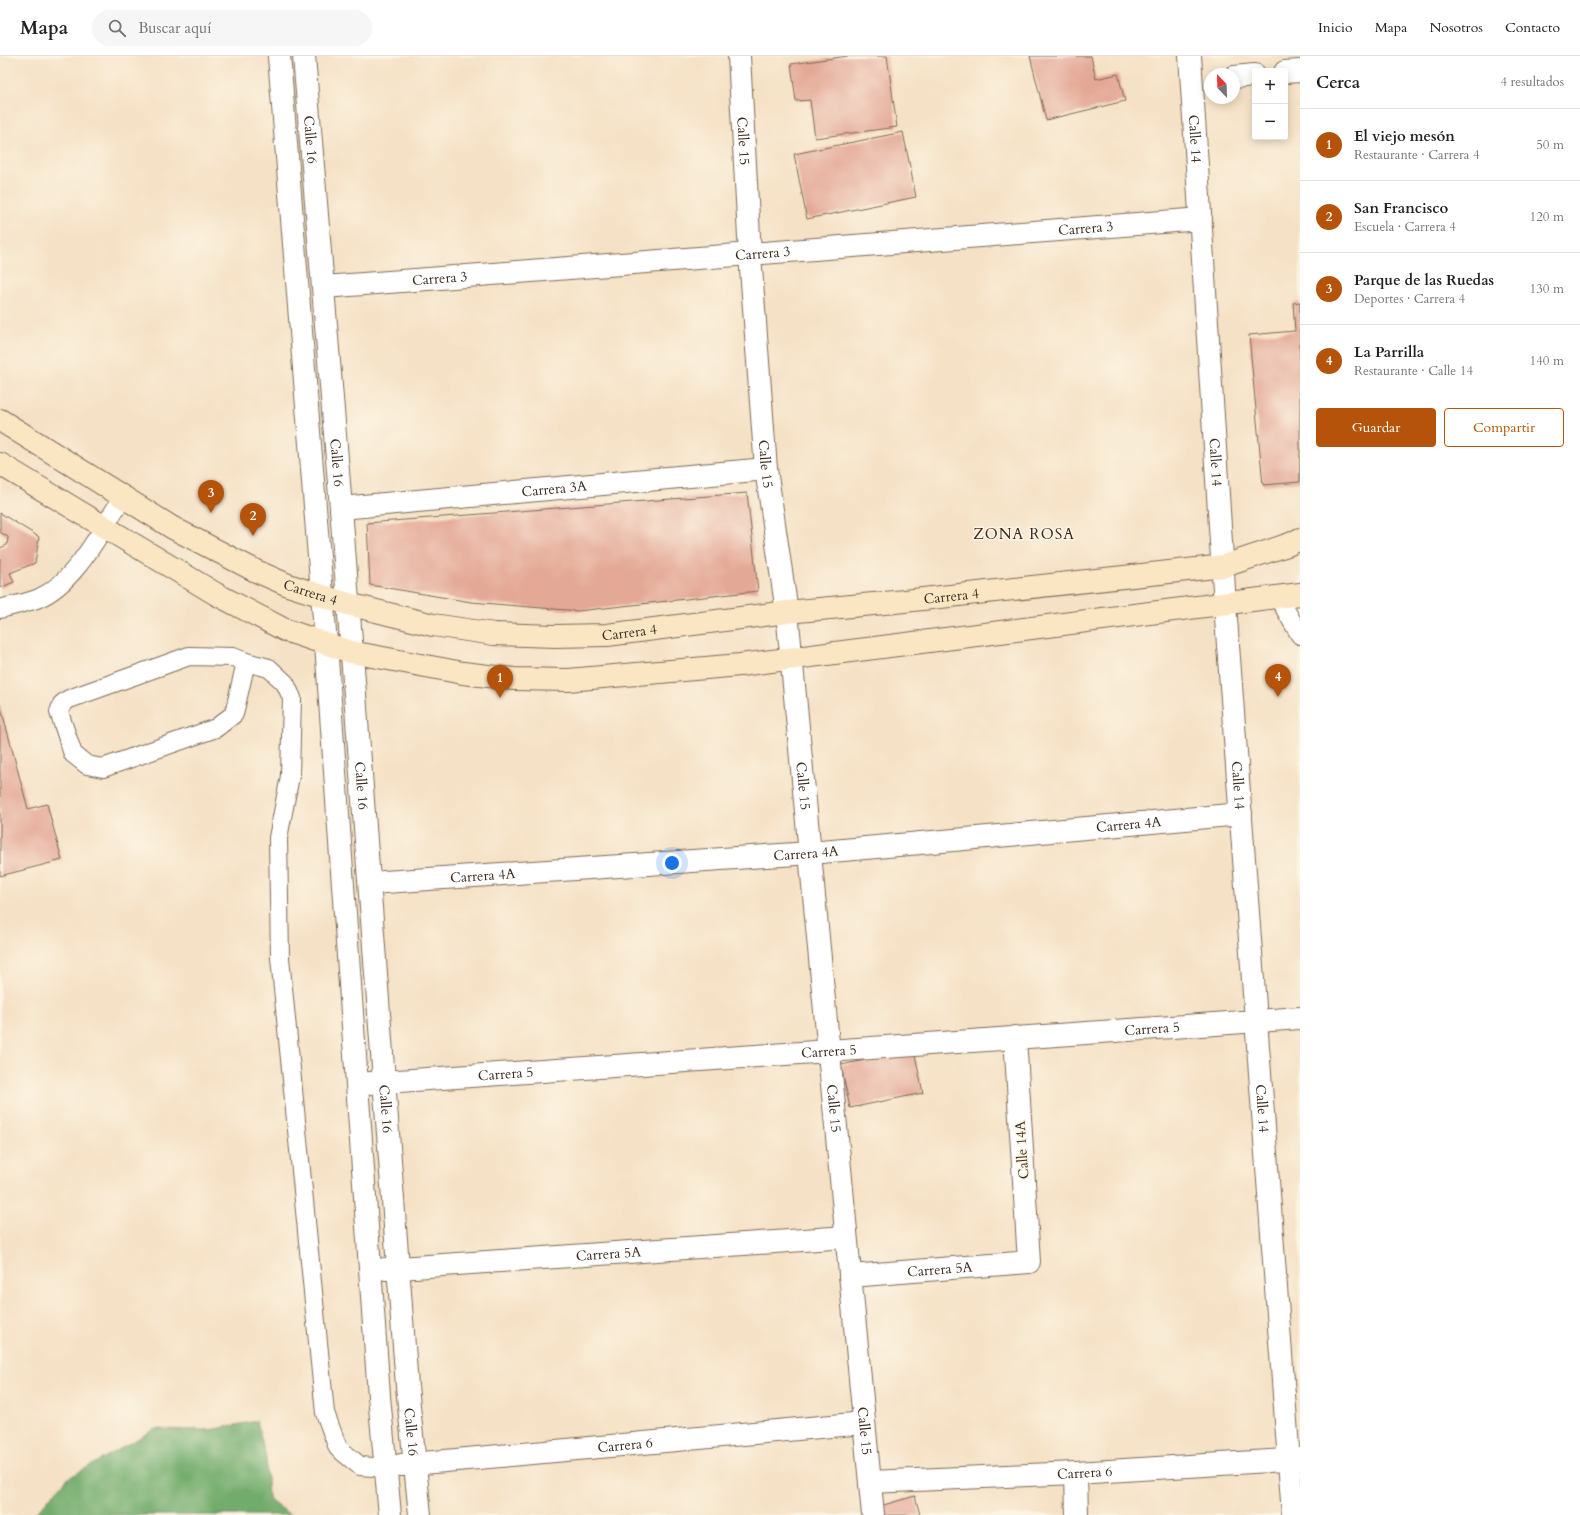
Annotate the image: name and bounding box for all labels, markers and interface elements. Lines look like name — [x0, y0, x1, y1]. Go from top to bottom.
search box — [92, 10, 372, 46]
text: Mapa — [20, 15, 68, 41]
icon: search — [106, 17, 128, 39]
text: Buscar aquí — [138, 18, 211, 38]
text: Inicio — [1318, 18, 1353, 37]
text: Mapa — [1375, 18, 1407, 37]
text: Nosotros — [1429, 18, 1483, 37]
text: Contacto — [1505, 18, 1560, 37]
north arrow — [1204, 68, 1240, 104]
map controls — [1252, 68, 1288, 140]
button: + — [1252, 68, 1288, 104]
text: Cerca — [1316, 71, 1360, 94]
text: 4 resultados — [1500, 73, 1564, 91]
button: − — [1252, 104, 1288, 140]
street label: Calle 14 — [1184, 114, 1206, 164]
street label: Calle 16 — [299, 115, 322, 165]
street label: Calle 15 — [733, 116, 755, 166]
text: El viejo mesón — [1354, 126, 1455, 146]
text: 1 — [1326, 136, 1332, 154]
text: 50 m — [1536, 136, 1564, 154]
text: Restaurante · Carrera 4 — [1354, 146, 1480, 164]
text: San Francisco — [1354, 198, 1448, 218]
text: 2 — [1326, 208, 1332, 226]
text: 120 m — [1530, 208, 1564, 226]
street label: Carrera 3 — [1057, 216, 1114, 240]
text: Escuela · Carrera 4 — [1354, 218, 1456, 236]
street label: Carrera 3 — [734, 241, 791, 265]
street label: Carrera 3 — [411, 266, 468, 290]
text: Parque de las Ruedas — [1354, 270, 1494, 290]
text: 3 — [1326, 280, 1332, 298]
text: 130 m — [1530, 280, 1564, 298]
text: Deportes · Carrera 4 — [1354, 290, 1465, 308]
text: La Parrilla — [1354, 342, 1424, 362]
text: 4 — [1326, 352, 1332, 370]
text: 140 m — [1530, 352, 1564, 370]
text: Restaurante · Calle 14 — [1354, 362, 1473, 380]
button: Guardar — [1316, 408, 1436, 447]
button: Compartir — [1444, 408, 1564, 447]
street label: Calle 14 — [1205, 437, 1227, 487]
street label: Calle 16 — [326, 438, 349, 488]
street label: Calle 15 — [754, 439, 778, 489]
street label: Carrera 3A — [521, 476, 588, 501]
pin: 3 — [198, 480, 224, 513]
pin: 2 — [240, 503, 266, 536]
district label: ZONA ROSA — [973, 524, 1075, 544]
street label: Carrera 4 — [281, 575, 340, 610]
street label: Carrera 4 — [923, 583, 980, 608]
street label: Carrera 4 — [601, 619, 658, 645]
pin: 4 — [1265, 664, 1291, 697]
pin: 1 — [487, 665, 513, 698]
street label: Calle 16 — [351, 761, 373, 811]
street label: Calle 15 — [792, 761, 815, 811]
street label: Calle 14 — [1227, 761, 1250, 810]
street label: Carrera 4A — [1095, 812, 1162, 837]
street label: Carrera 4A — [773, 841, 839, 865]
your location — [662, 853, 682, 873]
street label: Carrera 4A — [449, 864, 516, 887]
street label: Carrera 5 — [1124, 1017, 1180, 1040]
street label: Carrera 5 — [801, 1040, 857, 1062]
street label: Carrera 5 — [477, 1062, 534, 1085]
street label: Calle 15 — [823, 1083, 846, 1133]
street label: Calle 16 — [375, 1084, 397, 1134]
street label: Calle 14 — [1251, 1084, 1274, 1133]
street label: Calle 14A — [1010, 1120, 1034, 1180]
street label: Carrera 5A — [575, 1242, 642, 1265]
street label: Carrera 5A — [906, 1257, 973, 1281]
street label: Calle 15 — [853, 1406, 877, 1456]
street label: Calle 16 — [400, 1407, 423, 1457]
street label: Carrera 6 — [597, 1433, 654, 1457]
street label: Carrera 6 — [1057, 1461, 1113, 1483]

